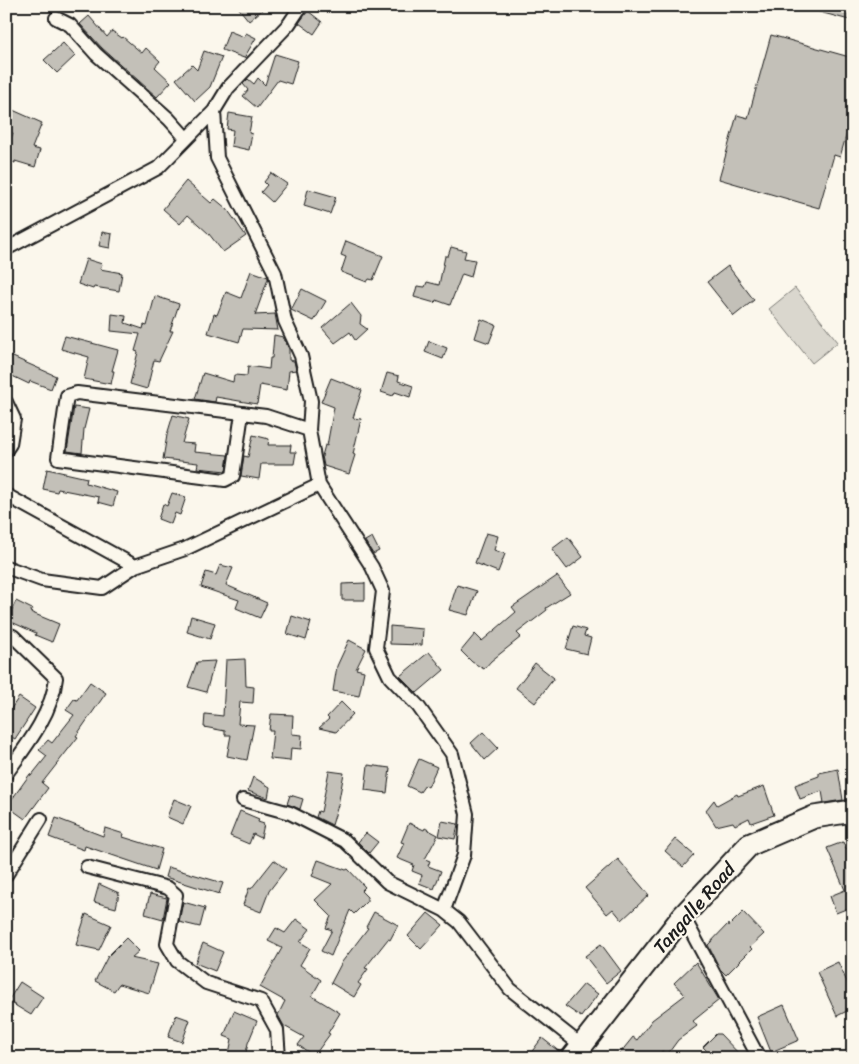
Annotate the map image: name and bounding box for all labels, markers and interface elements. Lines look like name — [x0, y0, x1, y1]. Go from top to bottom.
street label: Tangalle Road — [644, 854, 744, 962]

